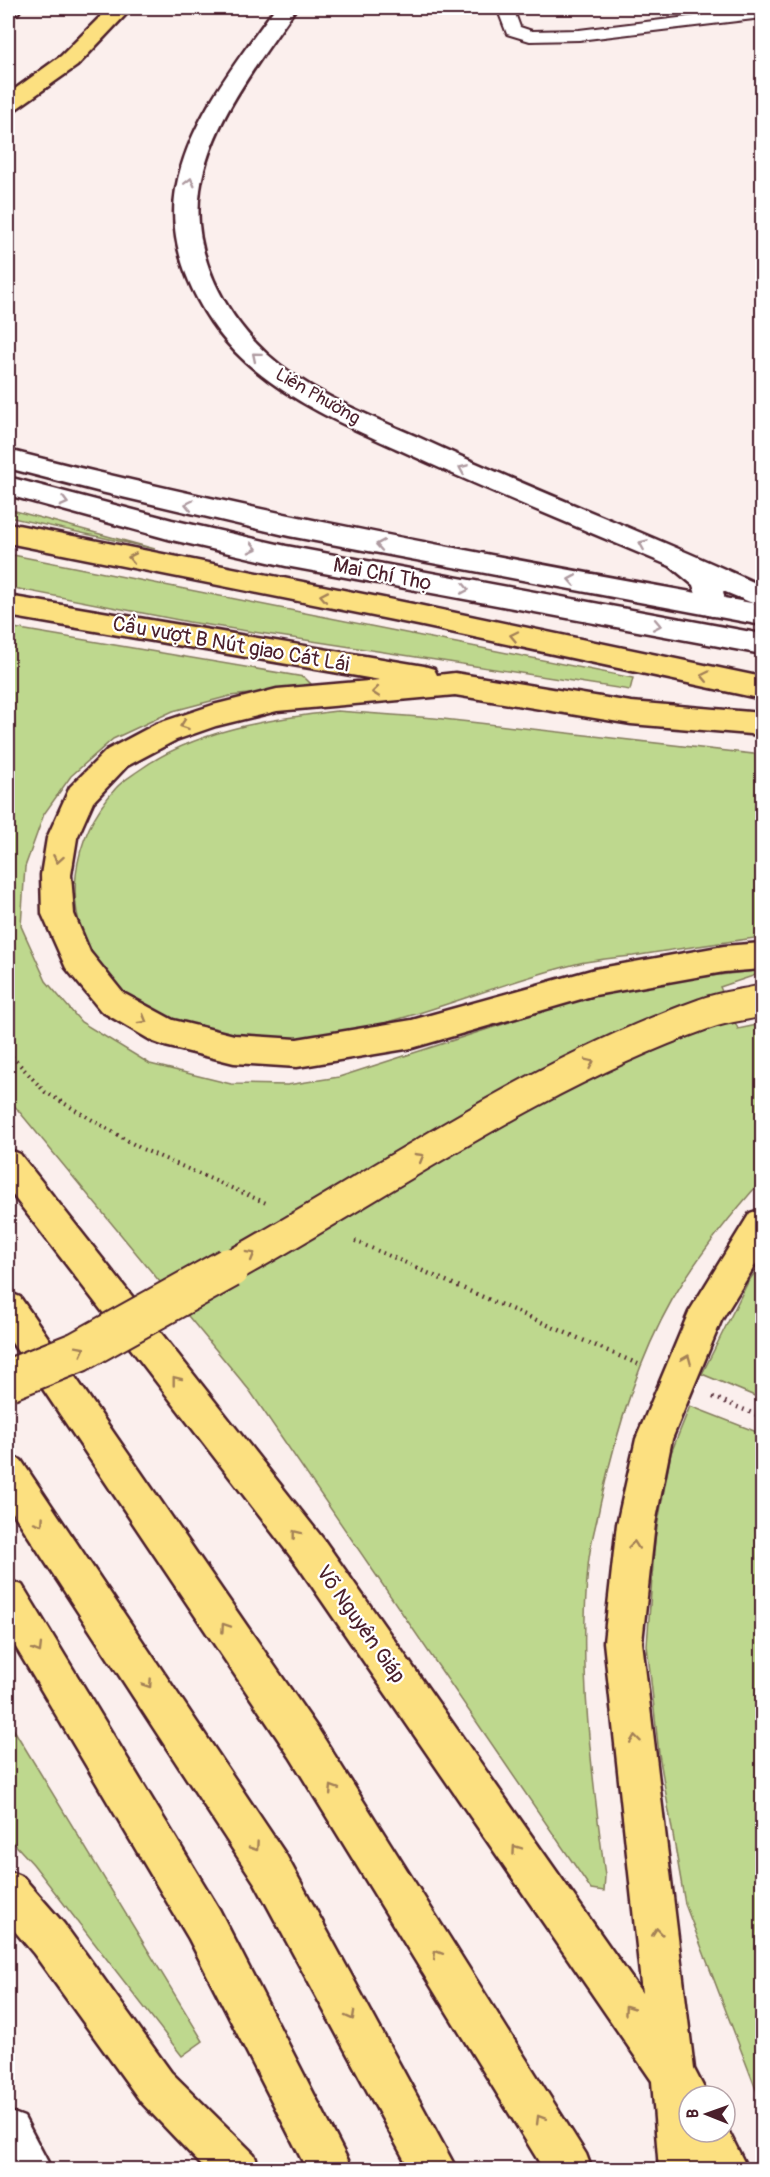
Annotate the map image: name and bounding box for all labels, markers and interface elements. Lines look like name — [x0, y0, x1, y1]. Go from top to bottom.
one-way arrow — [183, 177, 196, 187]
one-way arrow — [252, 352, 263, 363]
street label: Liên Phường — [271, 363, 364, 430]
one-way arrow — [459, 464, 470, 476]
one-way arrow — [58, 495, 69, 507]
one-way arrow — [184, 500, 194, 513]
one-way arrow — [375, 539, 385, 552]
one-way arrow — [639, 539, 650, 551]
one-way arrow — [248, 541, 258, 554]
one-way arrow — [128, 552, 138, 565]
street label: Mai Chí Thọ — [331, 552, 435, 597]
one-way arrow — [567, 574, 577, 587]
one-way arrow — [460, 582, 470, 595]
one-way arrow — [319, 590, 329, 603]
street label: Cầu vượt B Nút giao Cát Lái — [110, 609, 352, 679]
one-way arrow — [652, 618, 662, 631]
one-way arrow — [510, 630, 520, 643]
one-way arrow — [701, 670, 711, 683]
one-way arrow — [371, 685, 380, 698]
one-way arrow — [180, 718, 190, 731]
one-way arrow — [53, 854, 65, 864]
one-way arrow — [137, 1012, 147, 1024]
one-way arrow — [584, 1058, 595, 1070]
one-way arrow — [414, 1152, 424, 1164]
one-way arrow — [245, 1251, 255, 1262]
one-way arrow — [75, 1346, 85, 1357]
one-way arrow — [680, 1354, 692, 1365]
one-way arrow — [173, 1376, 184, 1387]
one-way arrow — [33, 1515, 44, 1526]
one-way arrow — [293, 1530, 304, 1541]
one-way arrow — [627, 1540, 639, 1549]
street label: Võ Nguyên Giáp — [310, 1560, 411, 1689]
one-way arrow — [221, 1622, 232, 1633]
one-way arrow — [30, 1643, 42, 1653]
one-way arrow — [140, 1678, 152, 1688]
one-way arrow — [629, 1734, 641, 1743]
one-way arrow — [329, 1785, 340, 1796]
one-way arrow — [248, 1840, 259, 1851]
one-way arrow — [512, 1844, 523, 1855]
one-way arrow — [651, 1928, 664, 1937]
one-way arrow — [432, 1950, 444, 1960]
one-way arrow — [624, 2004, 635, 2015]
one-way arrow — [344, 2010, 355, 2021]
north arrow — [677, 2084, 737, 2144]
text: B — [683, 2109, 703, 2118]
one-way arrow — [536, 2115, 547, 2126]

